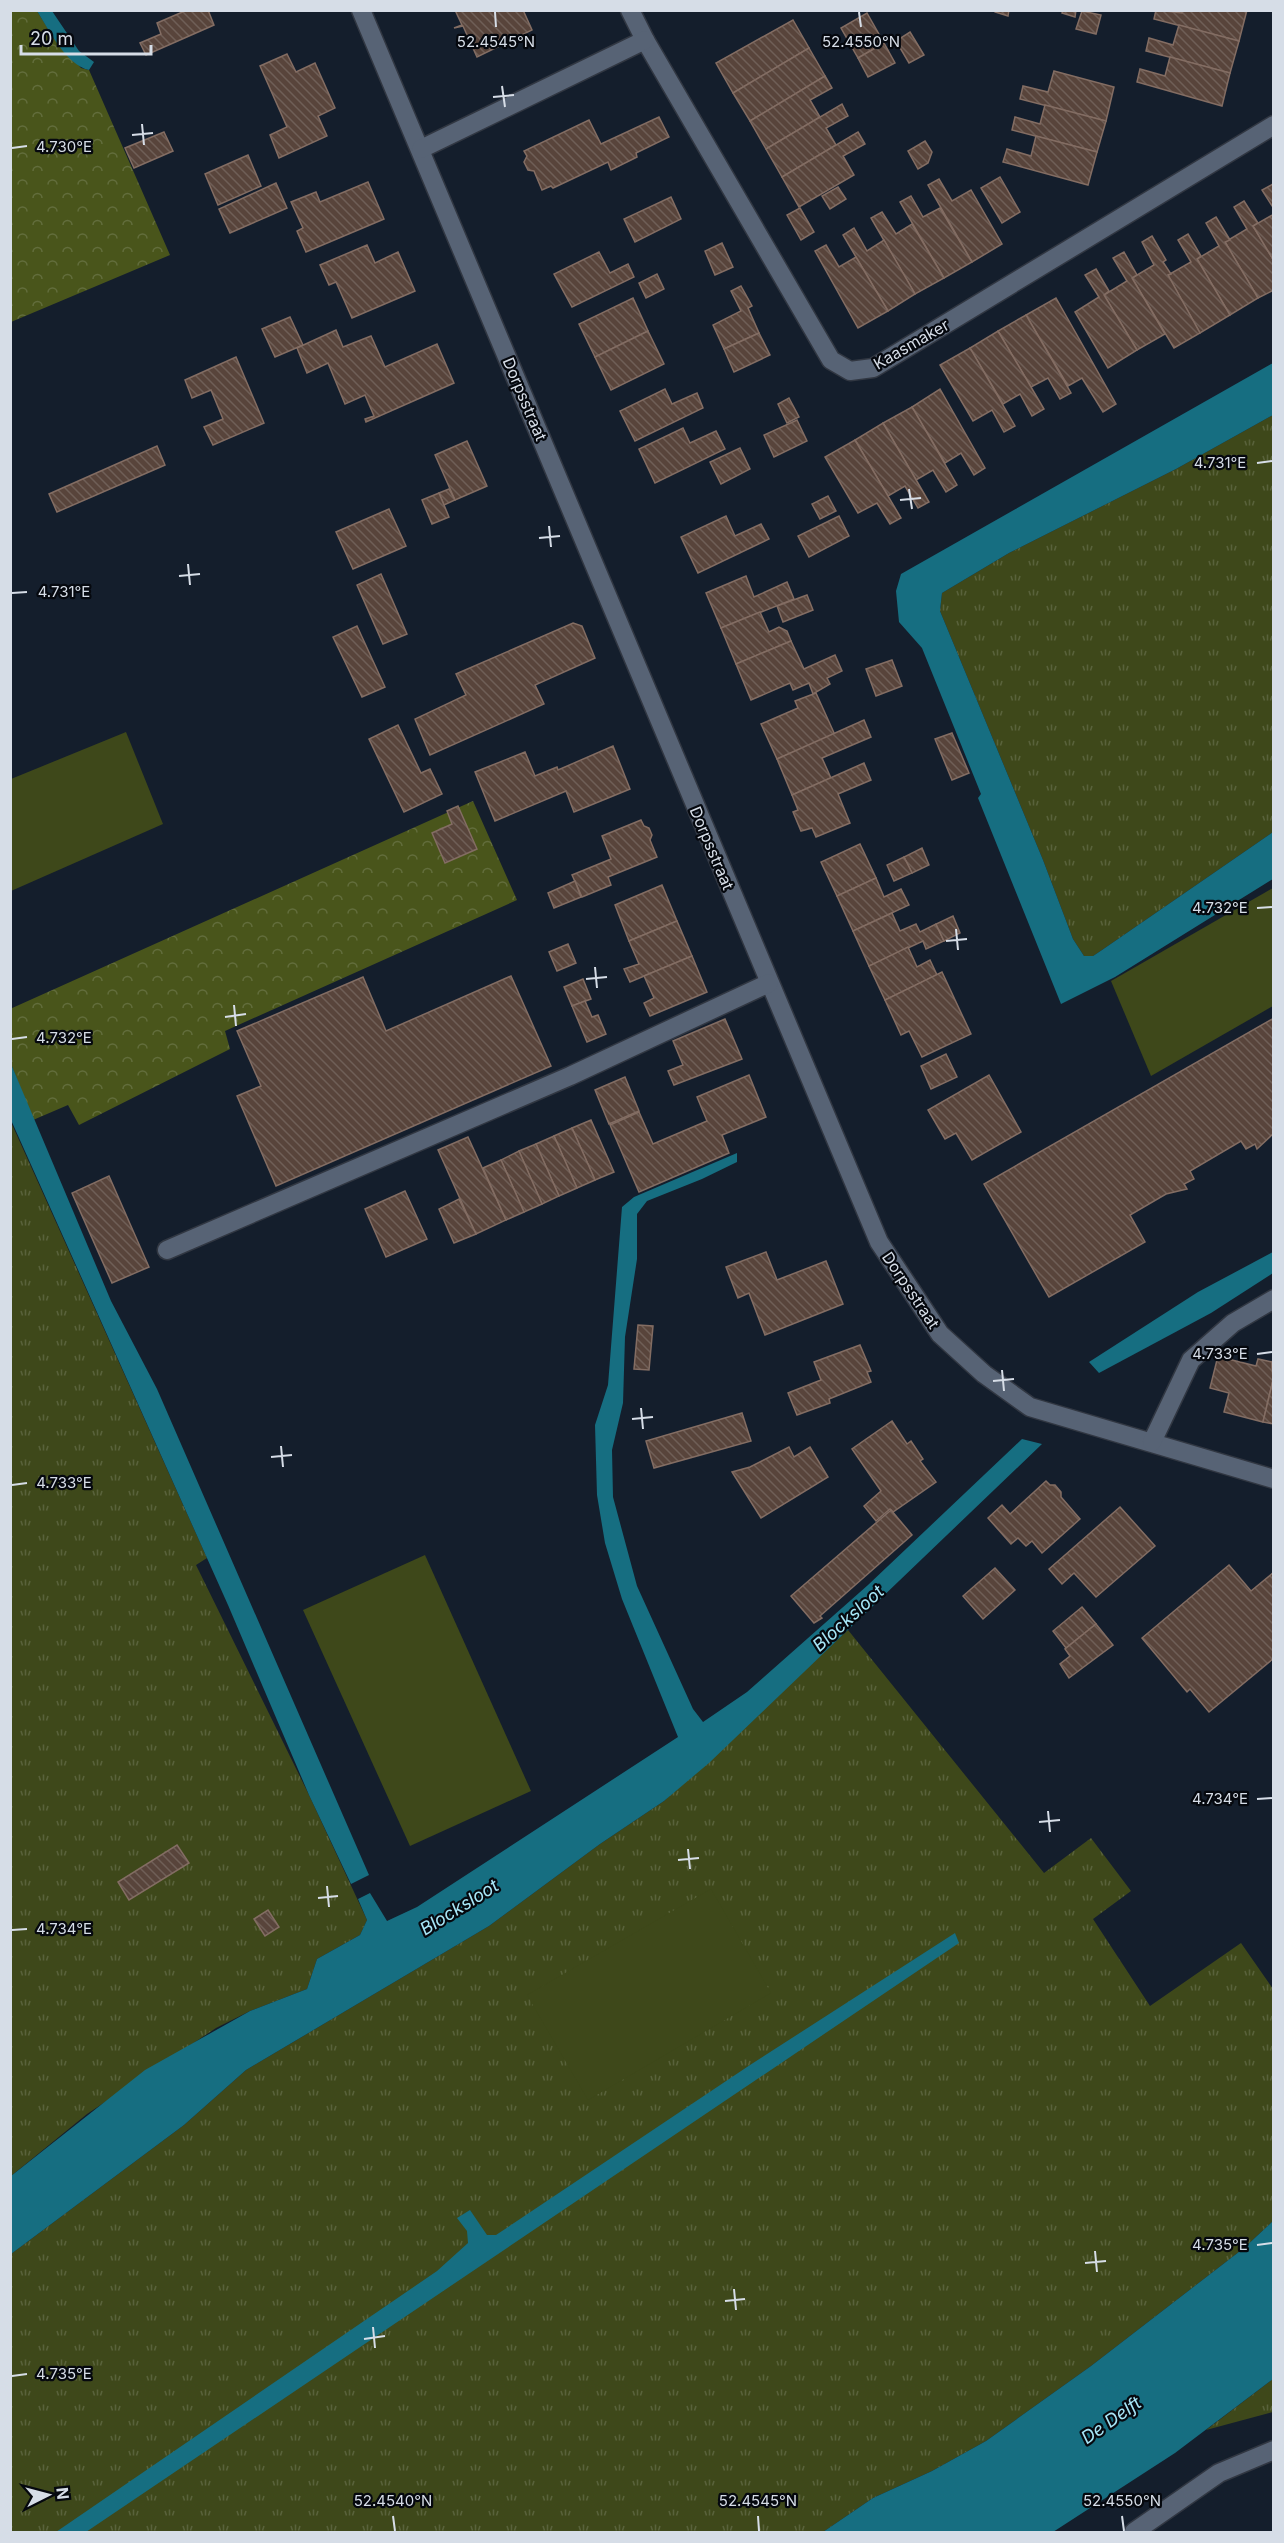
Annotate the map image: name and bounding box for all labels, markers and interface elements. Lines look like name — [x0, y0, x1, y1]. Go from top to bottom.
scale bar — [21, 18, 152, 56]
text: 20 m — [30, 28, 73, 49]
text: 52.4545°N — [457, 32, 535, 51]
text: 52.4550°N — [822, 32, 900, 51]
text: 4.730°E — [36, 137, 92, 156]
street label: Kaasmaker — [870, 314, 952, 374]
street label: Dorpsstraat — [498, 354, 552, 444]
text: 4.731°E — [1194, 453, 1246, 472]
text: 4.731°E — [38, 582, 90, 601]
street label: Dorpsstraat — [685, 803, 739, 893]
text: 4.732°E — [1192, 898, 1248, 917]
text: 4.732°E — [36, 1028, 92, 1047]
street label: Dorpsstraat — [878, 1248, 944, 1332]
text: 4.733°E — [1192, 1344, 1248, 1363]
text: 4.733°E — [36, 1473, 92, 1492]
water label: Blocksloot — [808, 1580, 889, 1655]
text: 4.734°E — [1192, 1789, 1248, 1808]
water label: Blocksloot — [416, 1874, 503, 1939]
text: 4.734°E — [36, 1919, 92, 1938]
text: 4.735°E — [1192, 2235, 1248, 2254]
text: 4.735°E — [36, 2364, 92, 2383]
water label: De Delft — [1077, 2391, 1146, 2448]
north arrow — [18, 2465, 78, 2525]
text: N — [52, 2486, 74, 2501]
text: 52.4540°N — [354, 2491, 432, 2510]
text: 52.4545°N — [719, 2491, 797, 2510]
text: 52.4550°N — [1083, 2491, 1161, 2510]

